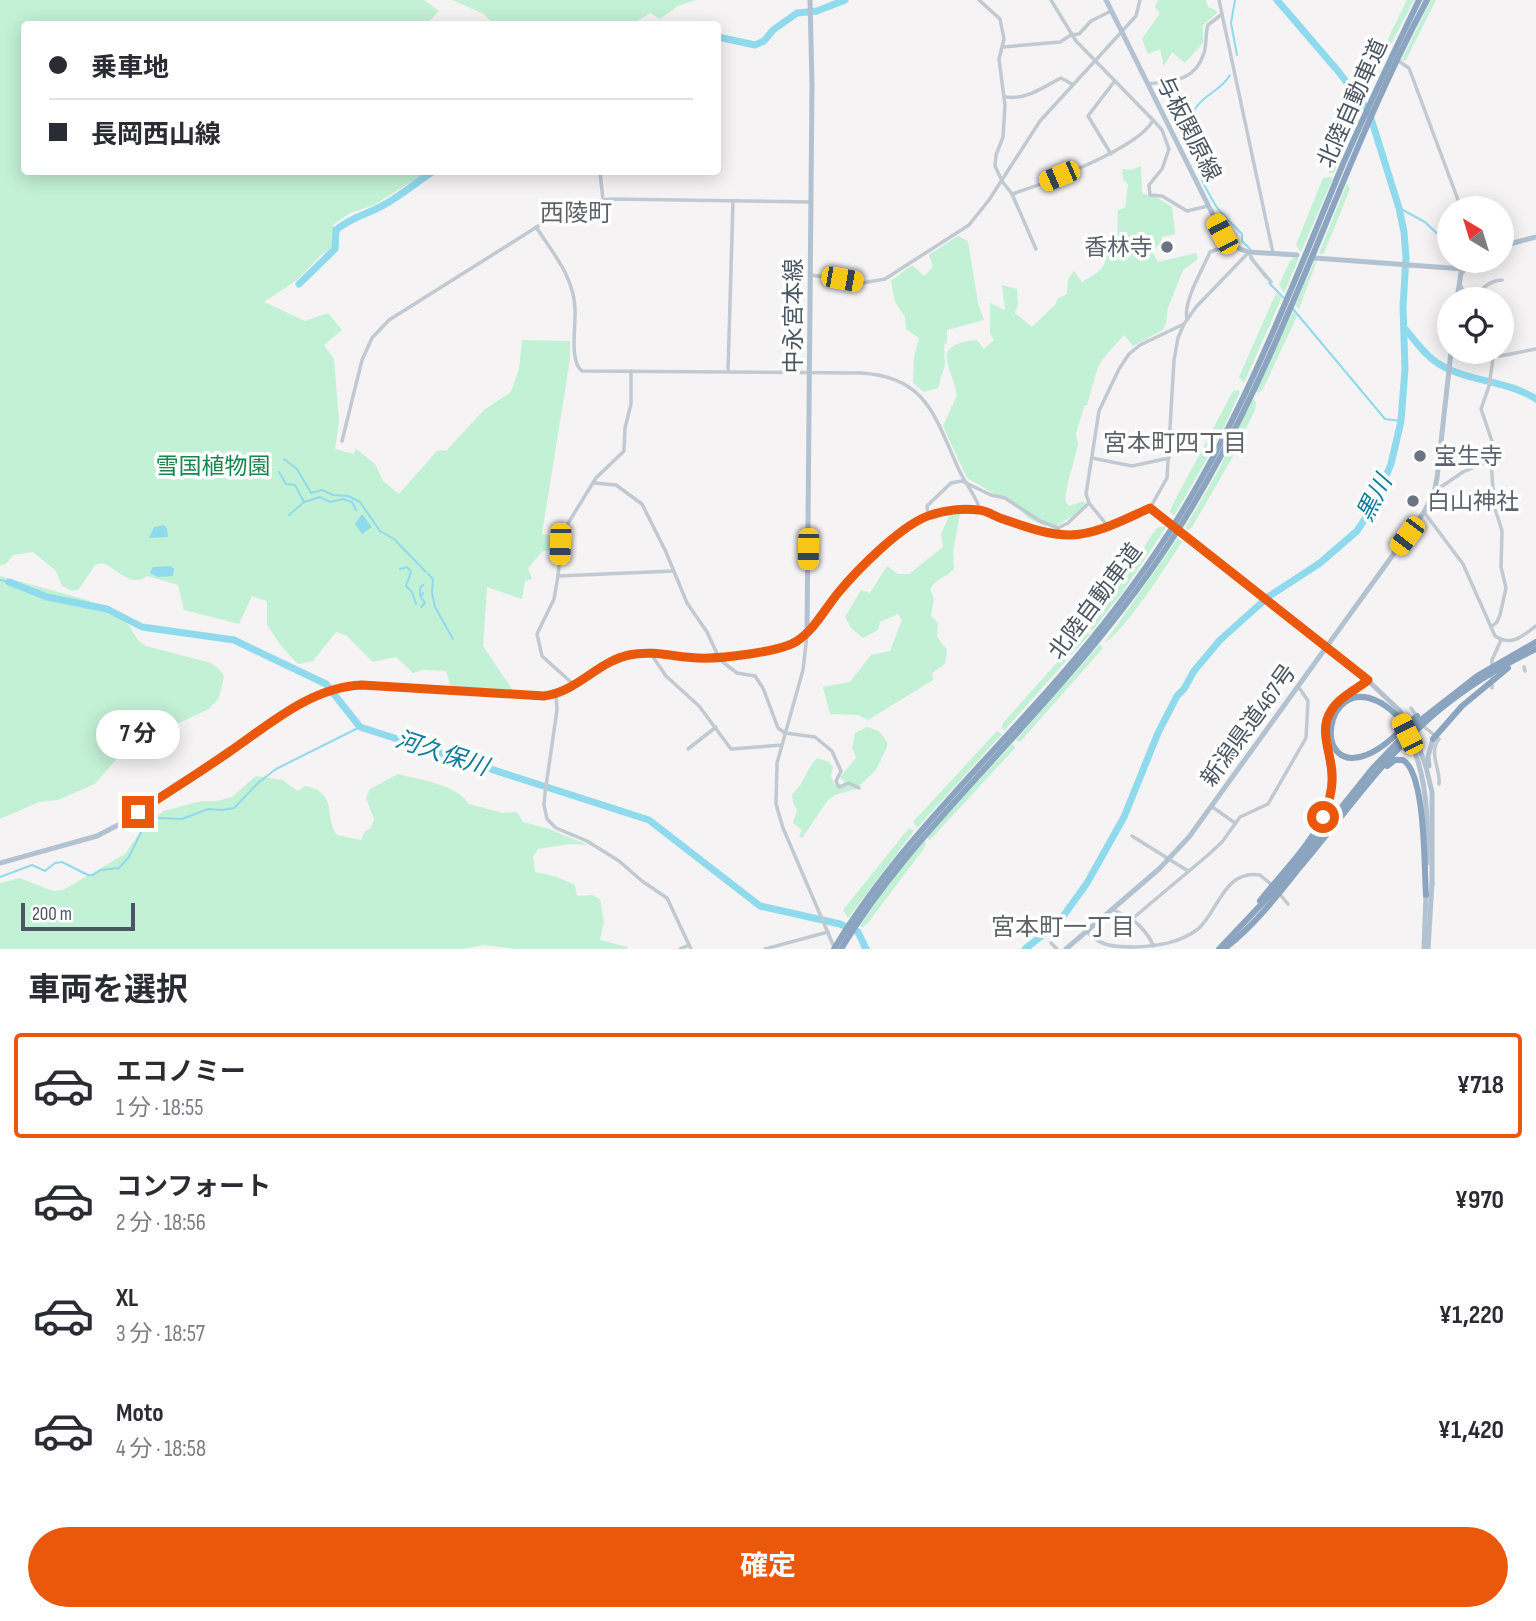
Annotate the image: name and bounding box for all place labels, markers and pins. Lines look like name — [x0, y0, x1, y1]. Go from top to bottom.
place label: 香林寺 — [1084, 234, 1153, 262]
marker: 香林寺 — [1159, 239, 1175, 255]
place label: 宝生寺 — [1434, 443, 1503, 471]
marker: 宝生寺 — [1412, 448, 1428, 464]
place label: 白山神社 — [1427, 488, 1519, 516]
marker: 白山神社 — [1405, 493, 1421, 509]

